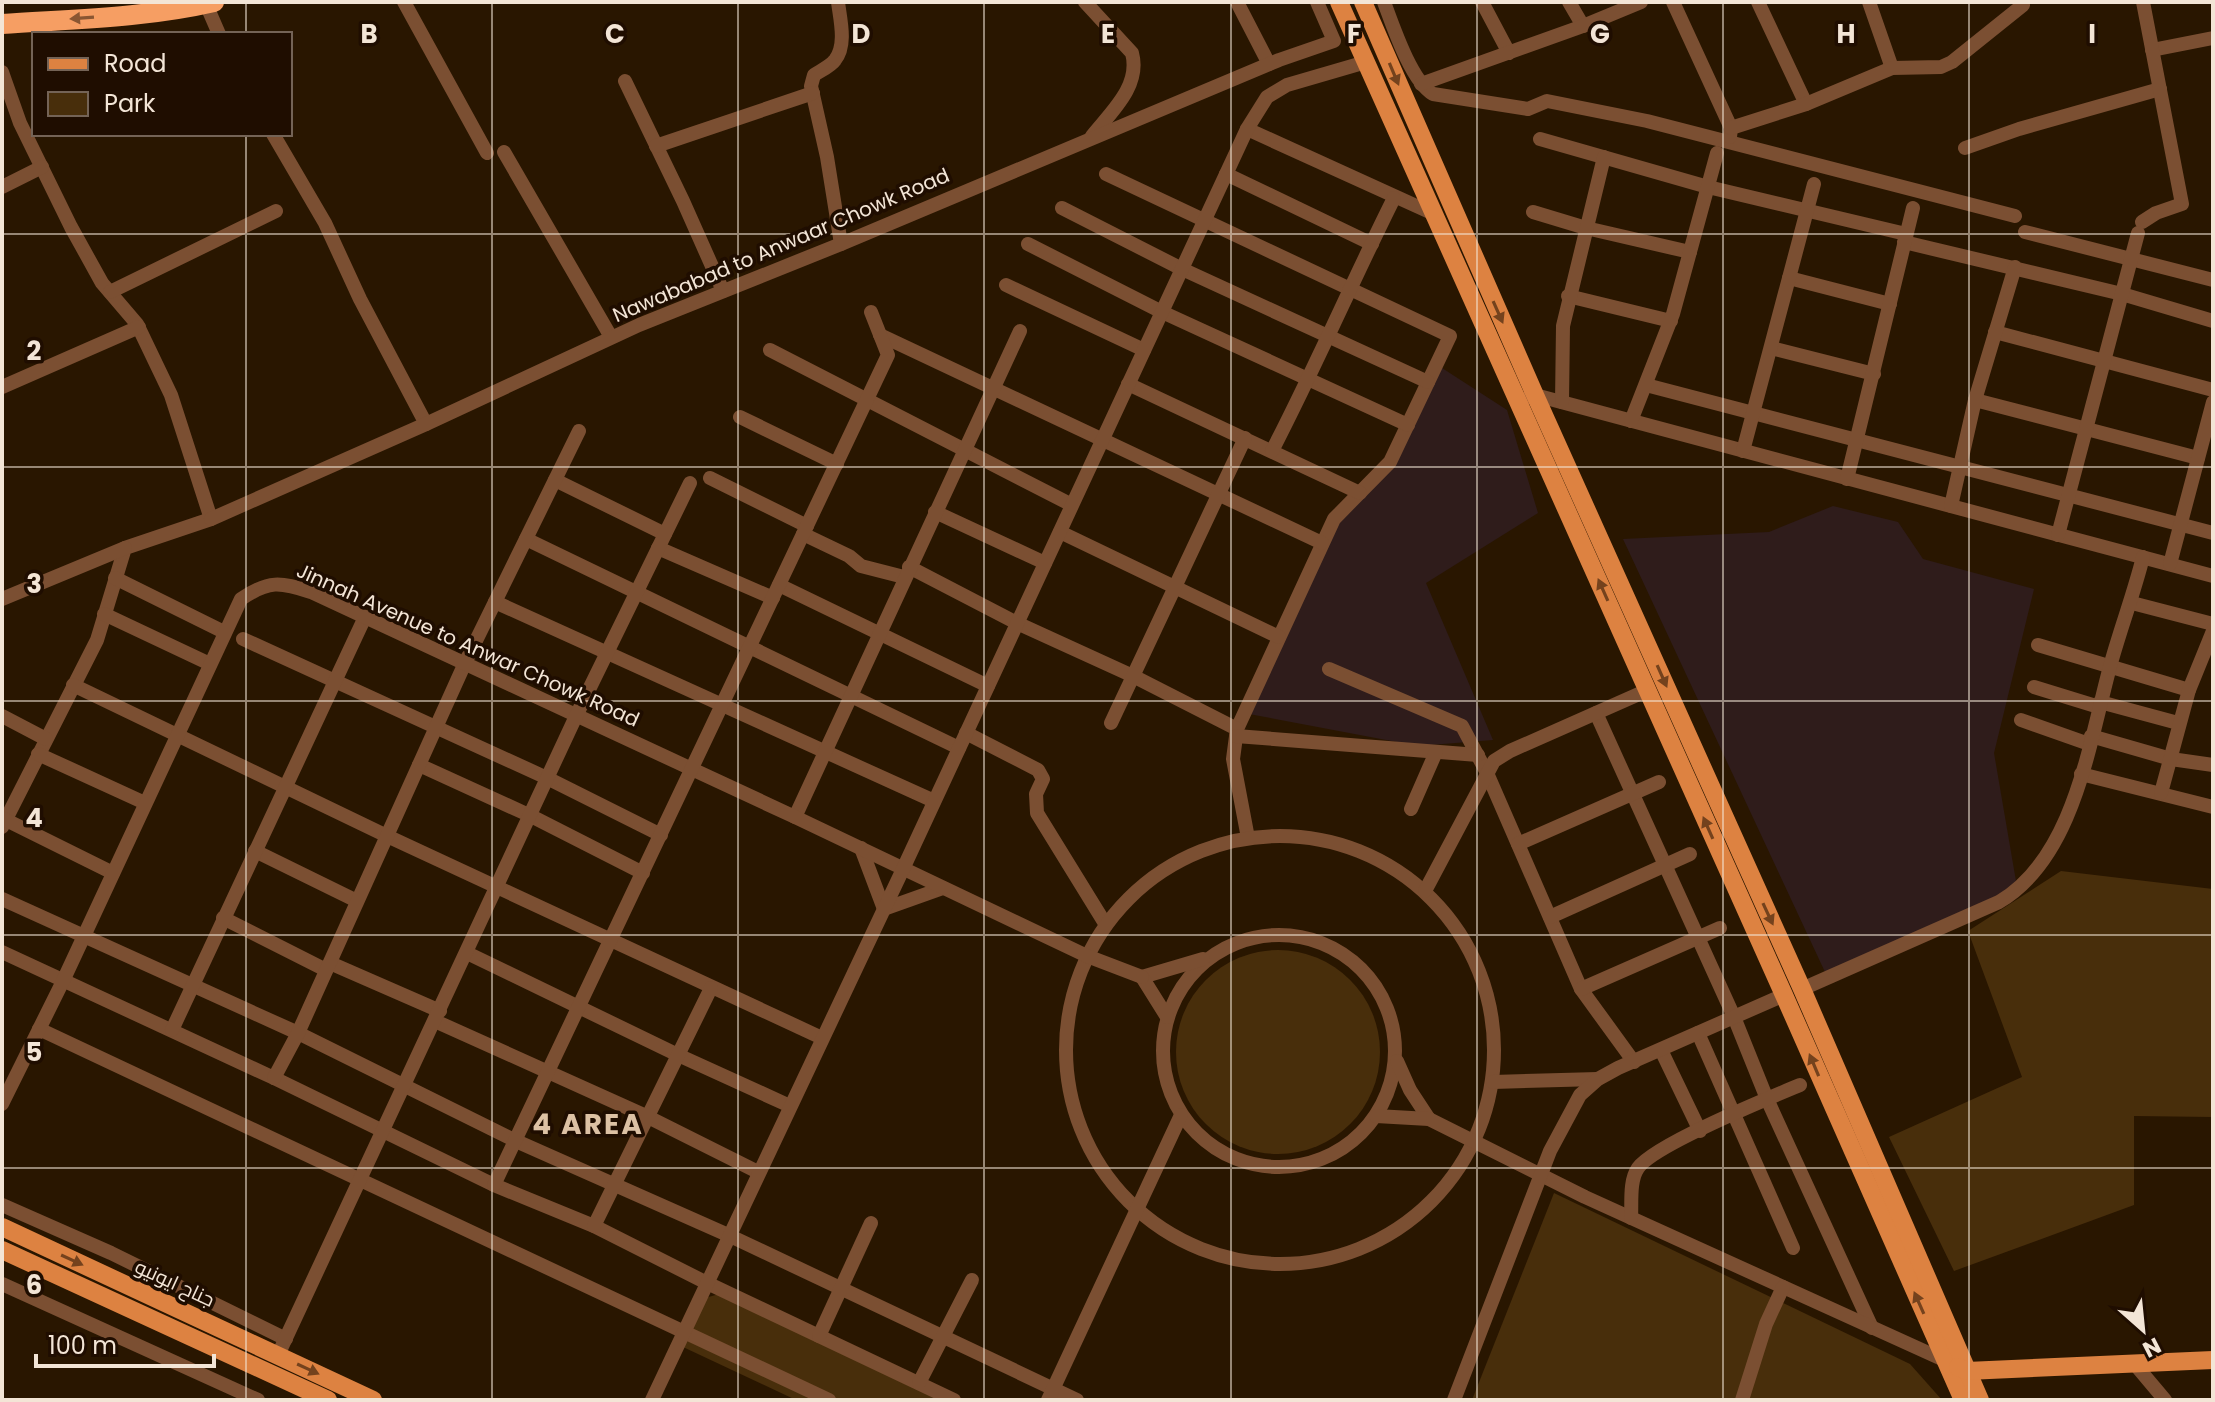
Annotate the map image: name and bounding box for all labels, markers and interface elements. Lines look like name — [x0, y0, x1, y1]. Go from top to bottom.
one-way arrow — [69, 12, 94, 25]
text: B — [360, 16, 378, 52]
text: C — [605, 16, 625, 52]
text: D — [852, 16, 871, 52]
text: E — [1101, 16, 1115, 52]
text: F — [1347, 16, 1361, 52]
text: G — [1590, 16, 1610, 52]
text: H — [1836, 16, 1856, 52]
text: I — [2088, 16, 2096, 52]
legend — [32, 32, 292, 136]
text: Road — [104, 47, 166, 80]
one-way arrow — [1387, 62, 1400, 86]
text: Park — [104, 87, 156, 120]
street label: Nawababad to Anwaar Chowk Road — [608, 161, 954, 329]
one-way arrow — [1492, 300, 1505, 324]
text: 2 — [27, 333, 42, 369]
street label: Jinnah Avenue to Anwar Chowk Road — [292, 556, 644, 734]
text: 3 — [26, 566, 42, 602]
one-way arrow — [1596, 579, 1609, 602]
one-way arrow — [1656, 665, 1669, 688]
text: 4 — [25, 800, 43, 836]
one-way arrow — [1701, 816, 1715, 840]
one-way arrow — [1761, 902, 1775, 926]
text: 5 — [26, 1034, 42, 1070]
one-way arrow — [1808, 1053, 1821, 1077]
district label: 4 AREA — [532, 1105, 644, 1144]
street label: جناح ایونیو — [131, 1252, 219, 1314]
one-way arrow — [61, 1253, 84, 1267]
text: 6 — [26, 1267, 42, 1303]
north arrow — [2103, 1290, 2183, 1370]
one-way arrow — [1912, 1292, 1926, 1315]
scale bar — [36, 1318, 214, 1368]
text: 100 m — [48, 1329, 117, 1362]
text: N — [2137, 1330, 2166, 1365]
one-way arrow — [297, 1362, 320, 1376]

